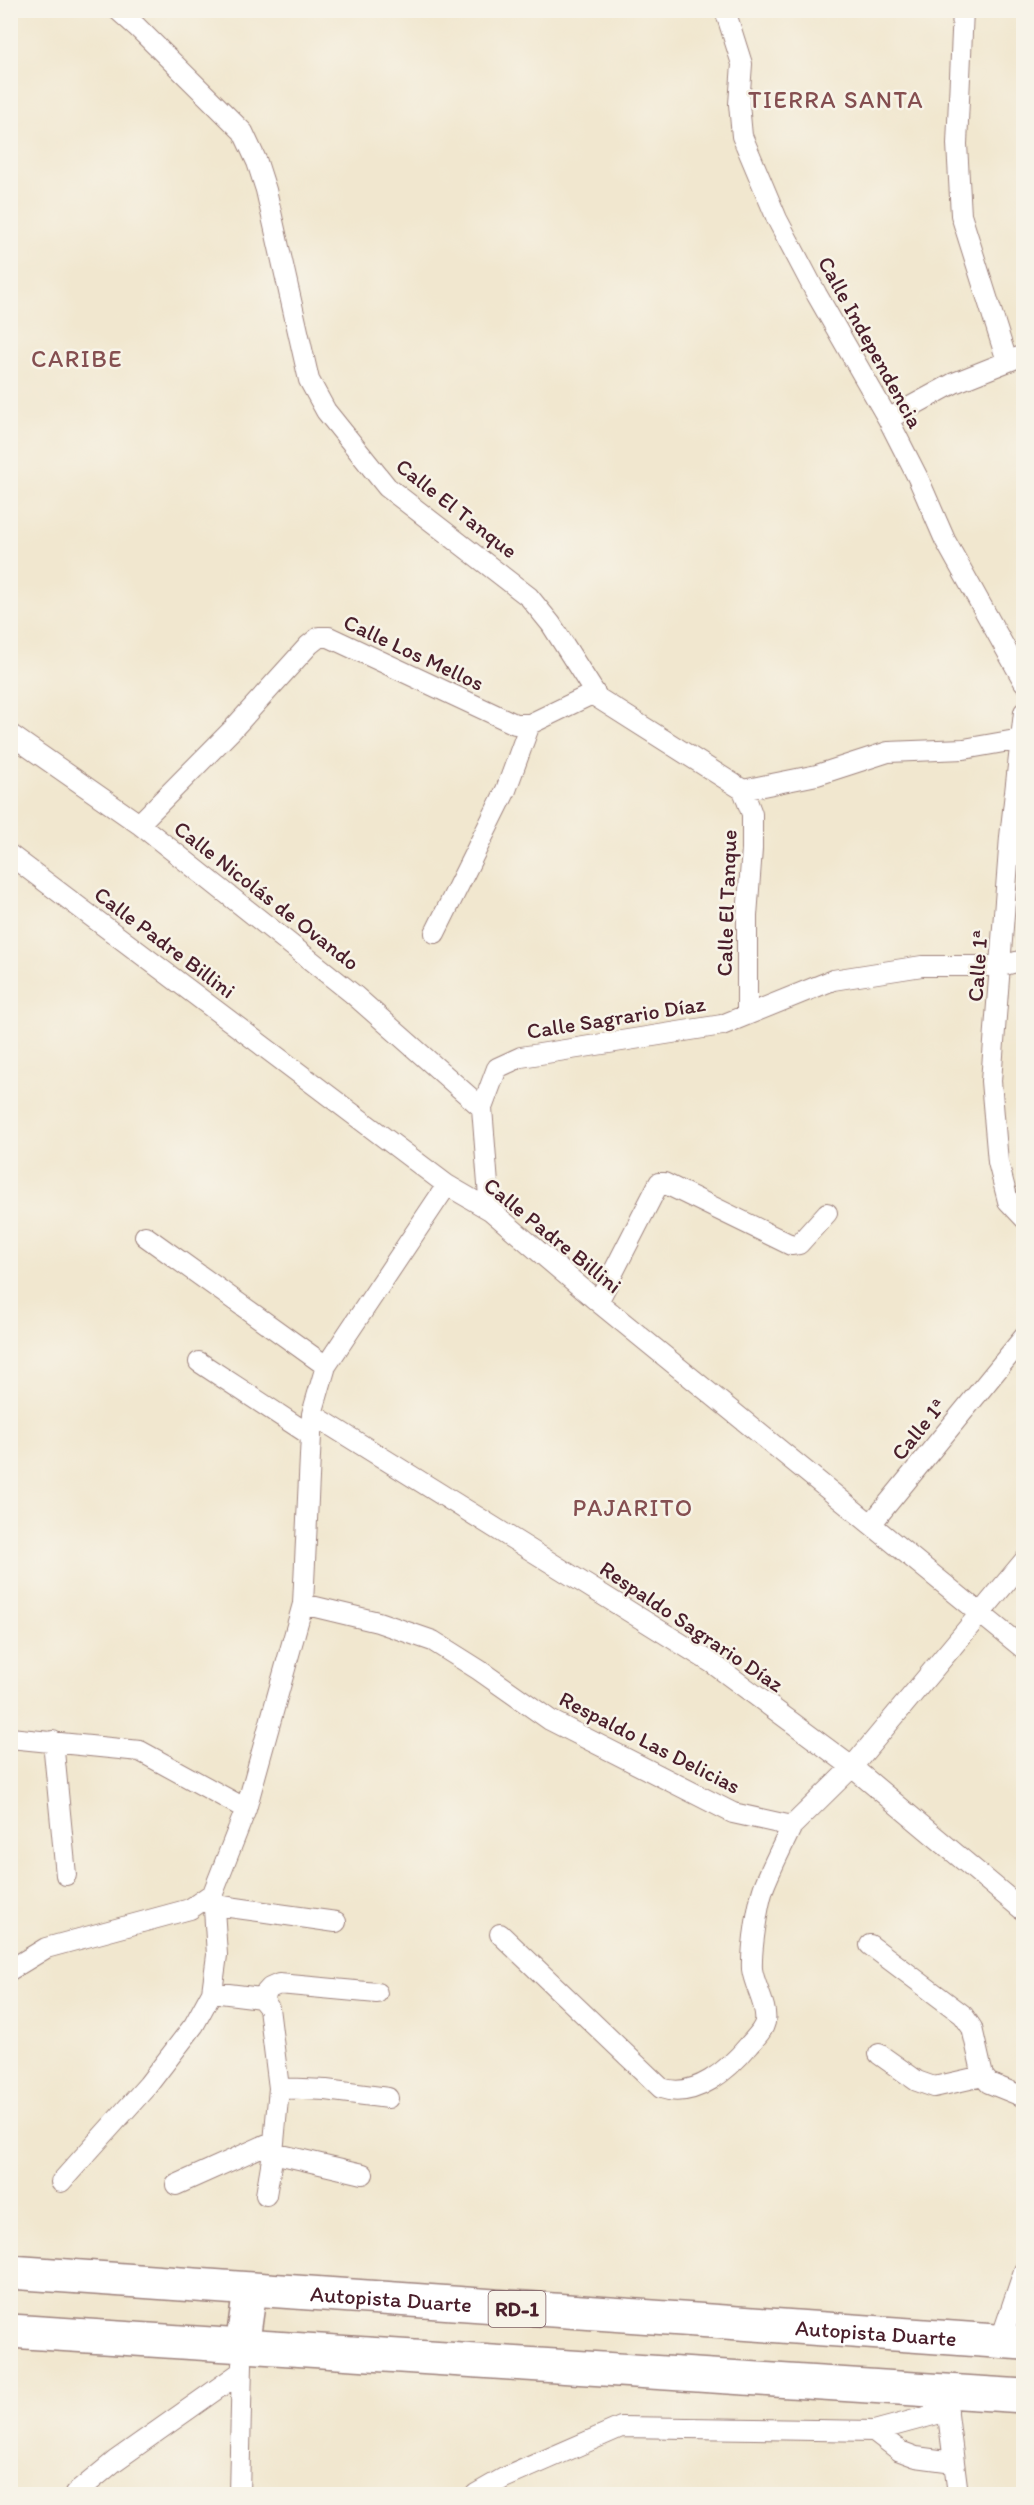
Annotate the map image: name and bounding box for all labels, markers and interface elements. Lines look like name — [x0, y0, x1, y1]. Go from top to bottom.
district label: TIERRA SANTA — [748, 85, 924, 114]
street label: Calle Independencia — [812, 252, 929, 433]
district label: CARIBE — [31, 344, 123, 373]
street label: Calle El Tanque — [391, 453, 523, 564]
street label: Calle Los Mellos — [339, 608, 488, 697]
street label: Calle Nicolás de Ovando — [169, 815, 365, 976]
street label: Calle El Tanque — [710, 829, 743, 977]
street label: Calle Padre Billini — [89, 881, 241, 1004]
street label: Calle 1ª — [962, 929, 993, 1003]
street label: Calle Sagrario Díaz — [525, 990, 707, 1045]
street label: Calle Padre Billini — [478, 1171, 627, 1299]
street label: Calle 1ª — [885, 1393, 951, 1466]
district label: PAJARITO — [572, 1493, 694, 1522]
street label: Respaldo Sagrario Díaz — [595, 1555, 789, 1698]
street label: Respaldo Las Delicias — [555, 1685, 745, 1800]
street label: Autopista Duarte — [309, 2280, 473, 2318]
road number: RD-1 — [488, 2291, 546, 2327]
street label: Autopista Duarte — [794, 2314, 957, 2352]

